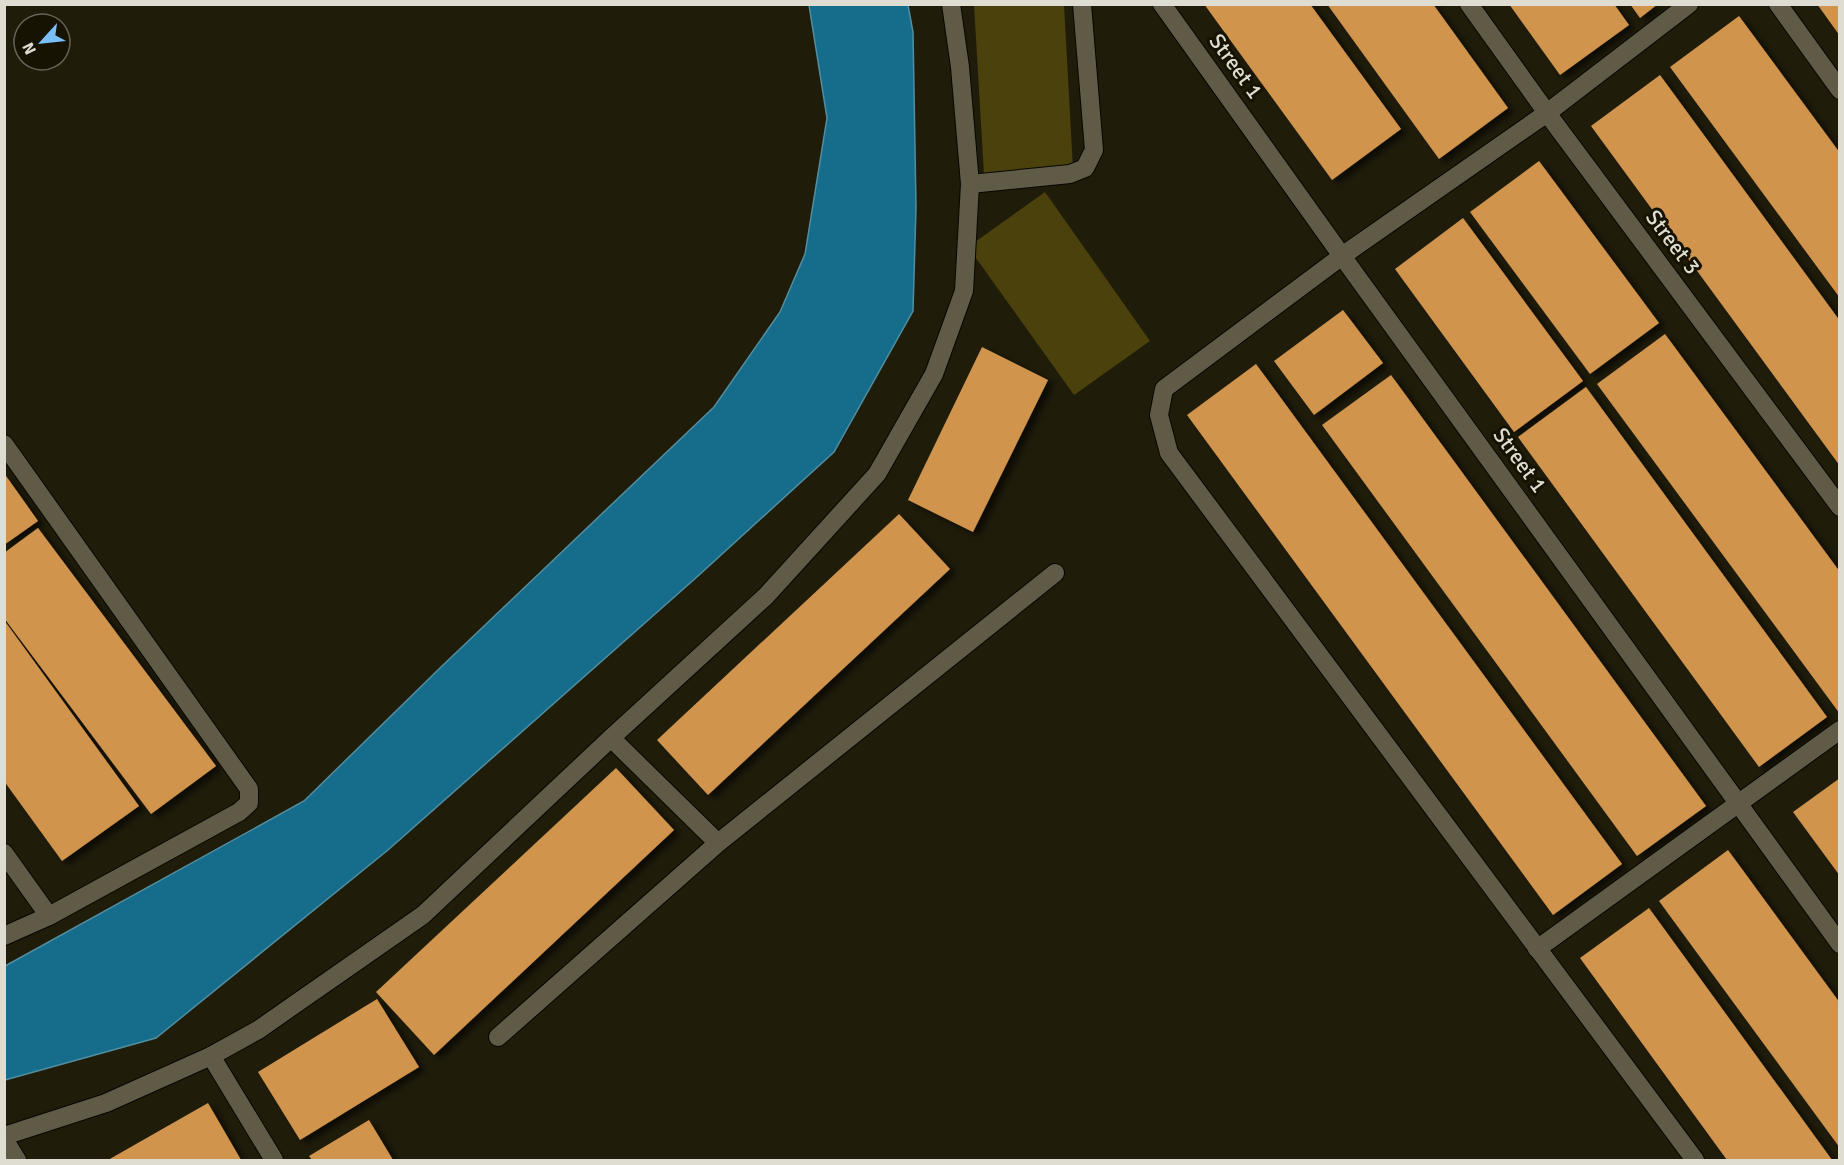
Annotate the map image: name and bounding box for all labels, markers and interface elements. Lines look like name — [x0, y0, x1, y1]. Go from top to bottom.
north arrow — [12, 12, 72, 72]
street label: Street 1 — [1203, 28, 1269, 104]
text: N — [18, 39, 41, 58]
street label: Street 3 — [1640, 204, 1706, 280]
street label: Street 1 — [1487, 422, 1553, 498]

